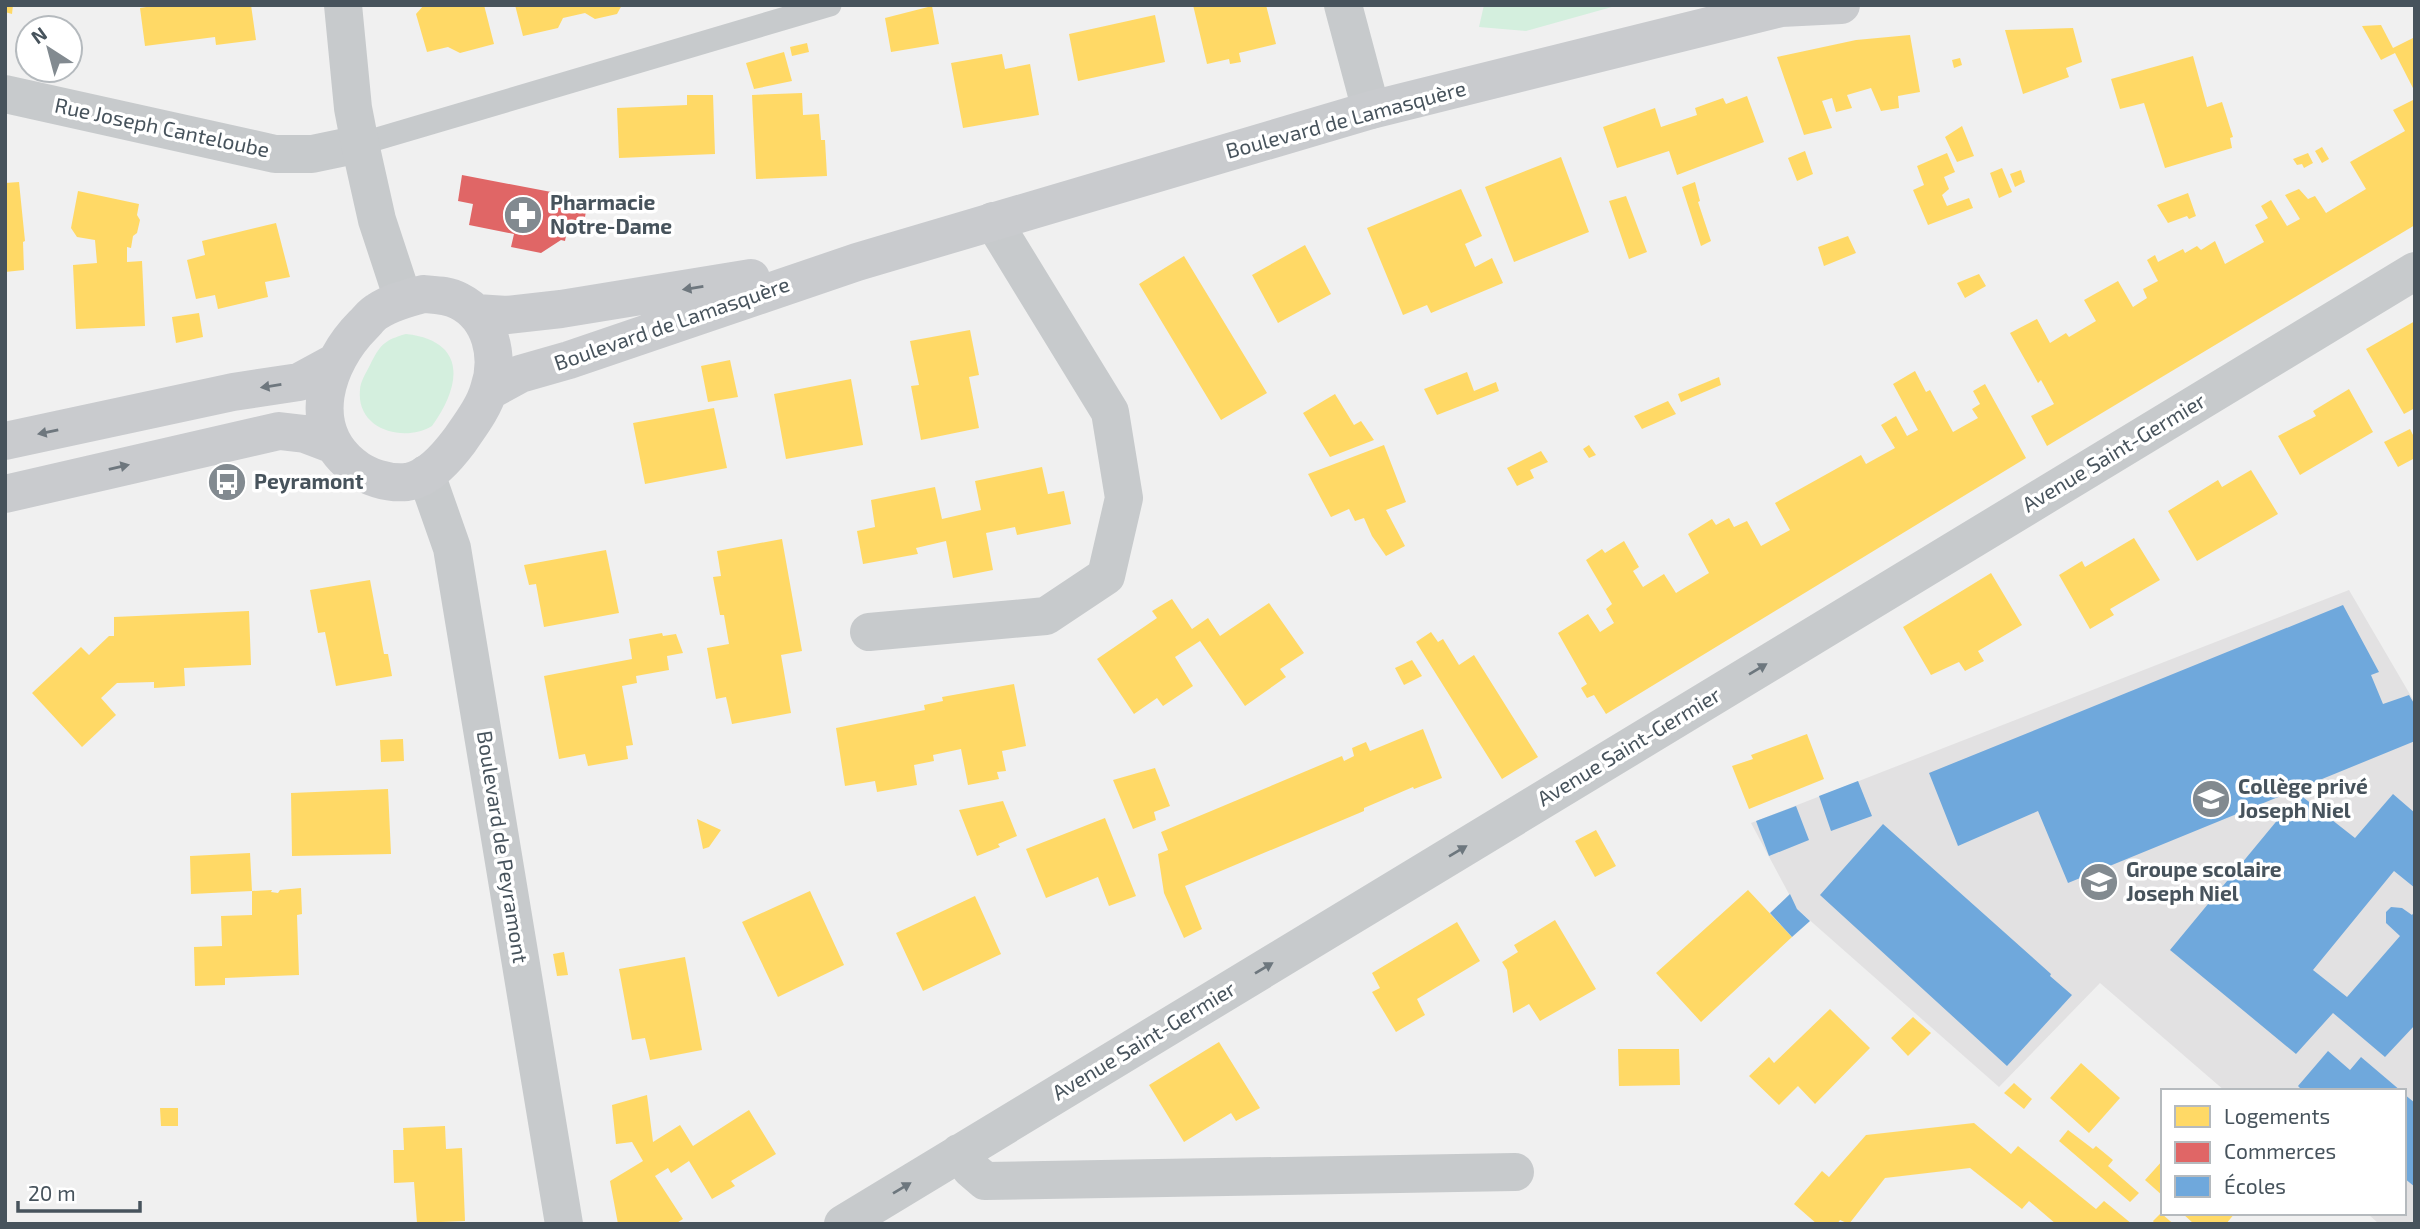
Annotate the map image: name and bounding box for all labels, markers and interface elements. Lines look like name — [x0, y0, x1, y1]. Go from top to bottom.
north arrow — [14, 14, 84, 84]
text: N — [26, 22, 51, 48]
street label: Boulevard de Lamasquère — [1223, 74, 1468, 163]
street label: Rue Joseph Canteloube — [53, 92, 272, 162]
place label: Pharmacie Notre-Dame — [550, 189, 672, 238]
pharmacy icon: Pharmacie Notre-Dame — [502, 194, 544, 236]
street label: Boulevard de Lamasquère — [550, 270, 793, 375]
one-way arrow — [682, 283, 704, 294]
one-way arrow — [260, 381, 282, 392]
street label: Avenue Saint-Germier — [2017, 387, 2210, 516]
one-way arrow — [37, 426, 59, 437]
one-way arrow — [108, 461, 130, 472]
bus stop icon: Peyramont — [206, 461, 248, 503]
place label: Peyramont — [254, 468, 364, 494]
one-way arrow — [1748, 663, 1767, 676]
street label: Avenue Saint-Germier — [1532, 681, 1725, 810]
street label: Boulevard de Peyramont — [473, 729, 534, 965]
place label: Collège privé Joseph Niel — [2238, 773, 2368, 822]
school or university icon: Collège privé Joseph Niel — [2190, 778, 2232, 820]
one-way arrow — [1449, 844, 1468, 857]
place label: Groupe scolaire Joseph Niel — [2126, 856, 2282, 905]
school or university icon: Groupe scolaire Joseph Niel — [2078, 861, 2120, 903]
one-way arrow — [1254, 962, 1273, 975]
street label: Avenue Saint-Germier — [1047, 975, 1240, 1104]
legend — [2161, 1089, 2406, 1215]
text: Logements — [2224, 1103, 2330, 1128]
text: Commerces — [2224, 1138, 2336, 1163]
scale bar — [18, 1170, 140, 1214]
text: Écoles — [2224, 1173, 2286, 1198]
text: 20 m — [28, 1180, 76, 1205]
one-way arrow — [892, 1182, 911, 1194]

